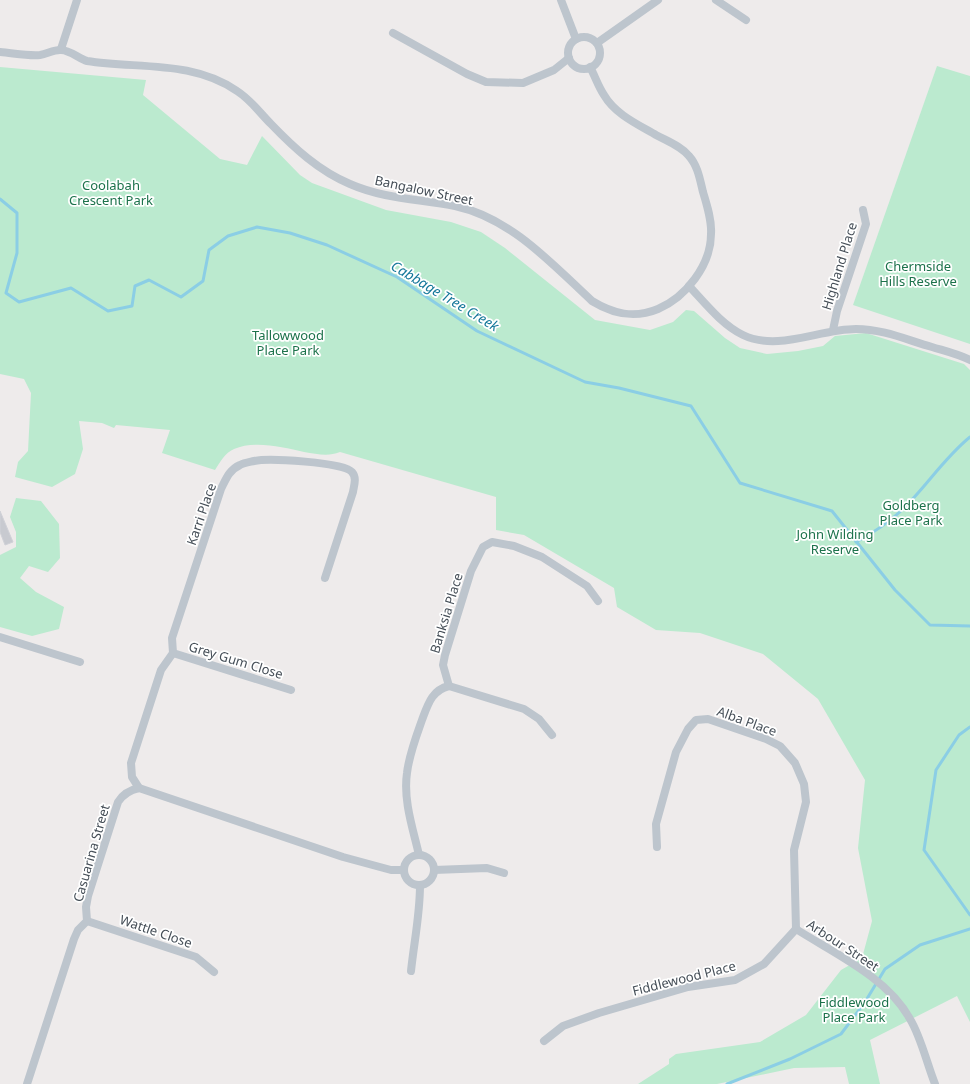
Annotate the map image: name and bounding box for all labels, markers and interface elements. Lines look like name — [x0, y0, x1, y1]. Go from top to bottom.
street label: Bangalow Street — [373, 171, 475, 209]
park label: Coolabah Crescent Park — [69, 176, 153, 209]
street label: Highland Place — [817, 220, 861, 312]
water label: Cabbage Tree Creek — [388, 256, 504, 336]
park label: Chermside Hills Reserve — [879, 257, 957, 290]
park label: Tallowwood Place Park — [252, 326, 324, 359]
street label: Karri Place — [182, 480, 220, 548]
park label: Goldberg Place Park — [880, 496, 943, 529]
park label: John Wilding Reserve — [794, 525, 874, 558]
street label: Banksia Place — [425, 571, 467, 655]
street label: Grey Gum Close — [187, 637, 285, 683]
street label: Alba Place — [715, 702, 779, 740]
street label: Casuarina Street — [68, 802, 114, 904]
street label: Wattle Close — [117, 910, 195, 952]
street label: Arbour Street — [803, 915, 883, 975]
street label: Fiddlewood Place — [630, 956, 738, 1000]
park label: Fiddlewood Place Park — [819, 993, 889, 1026]

